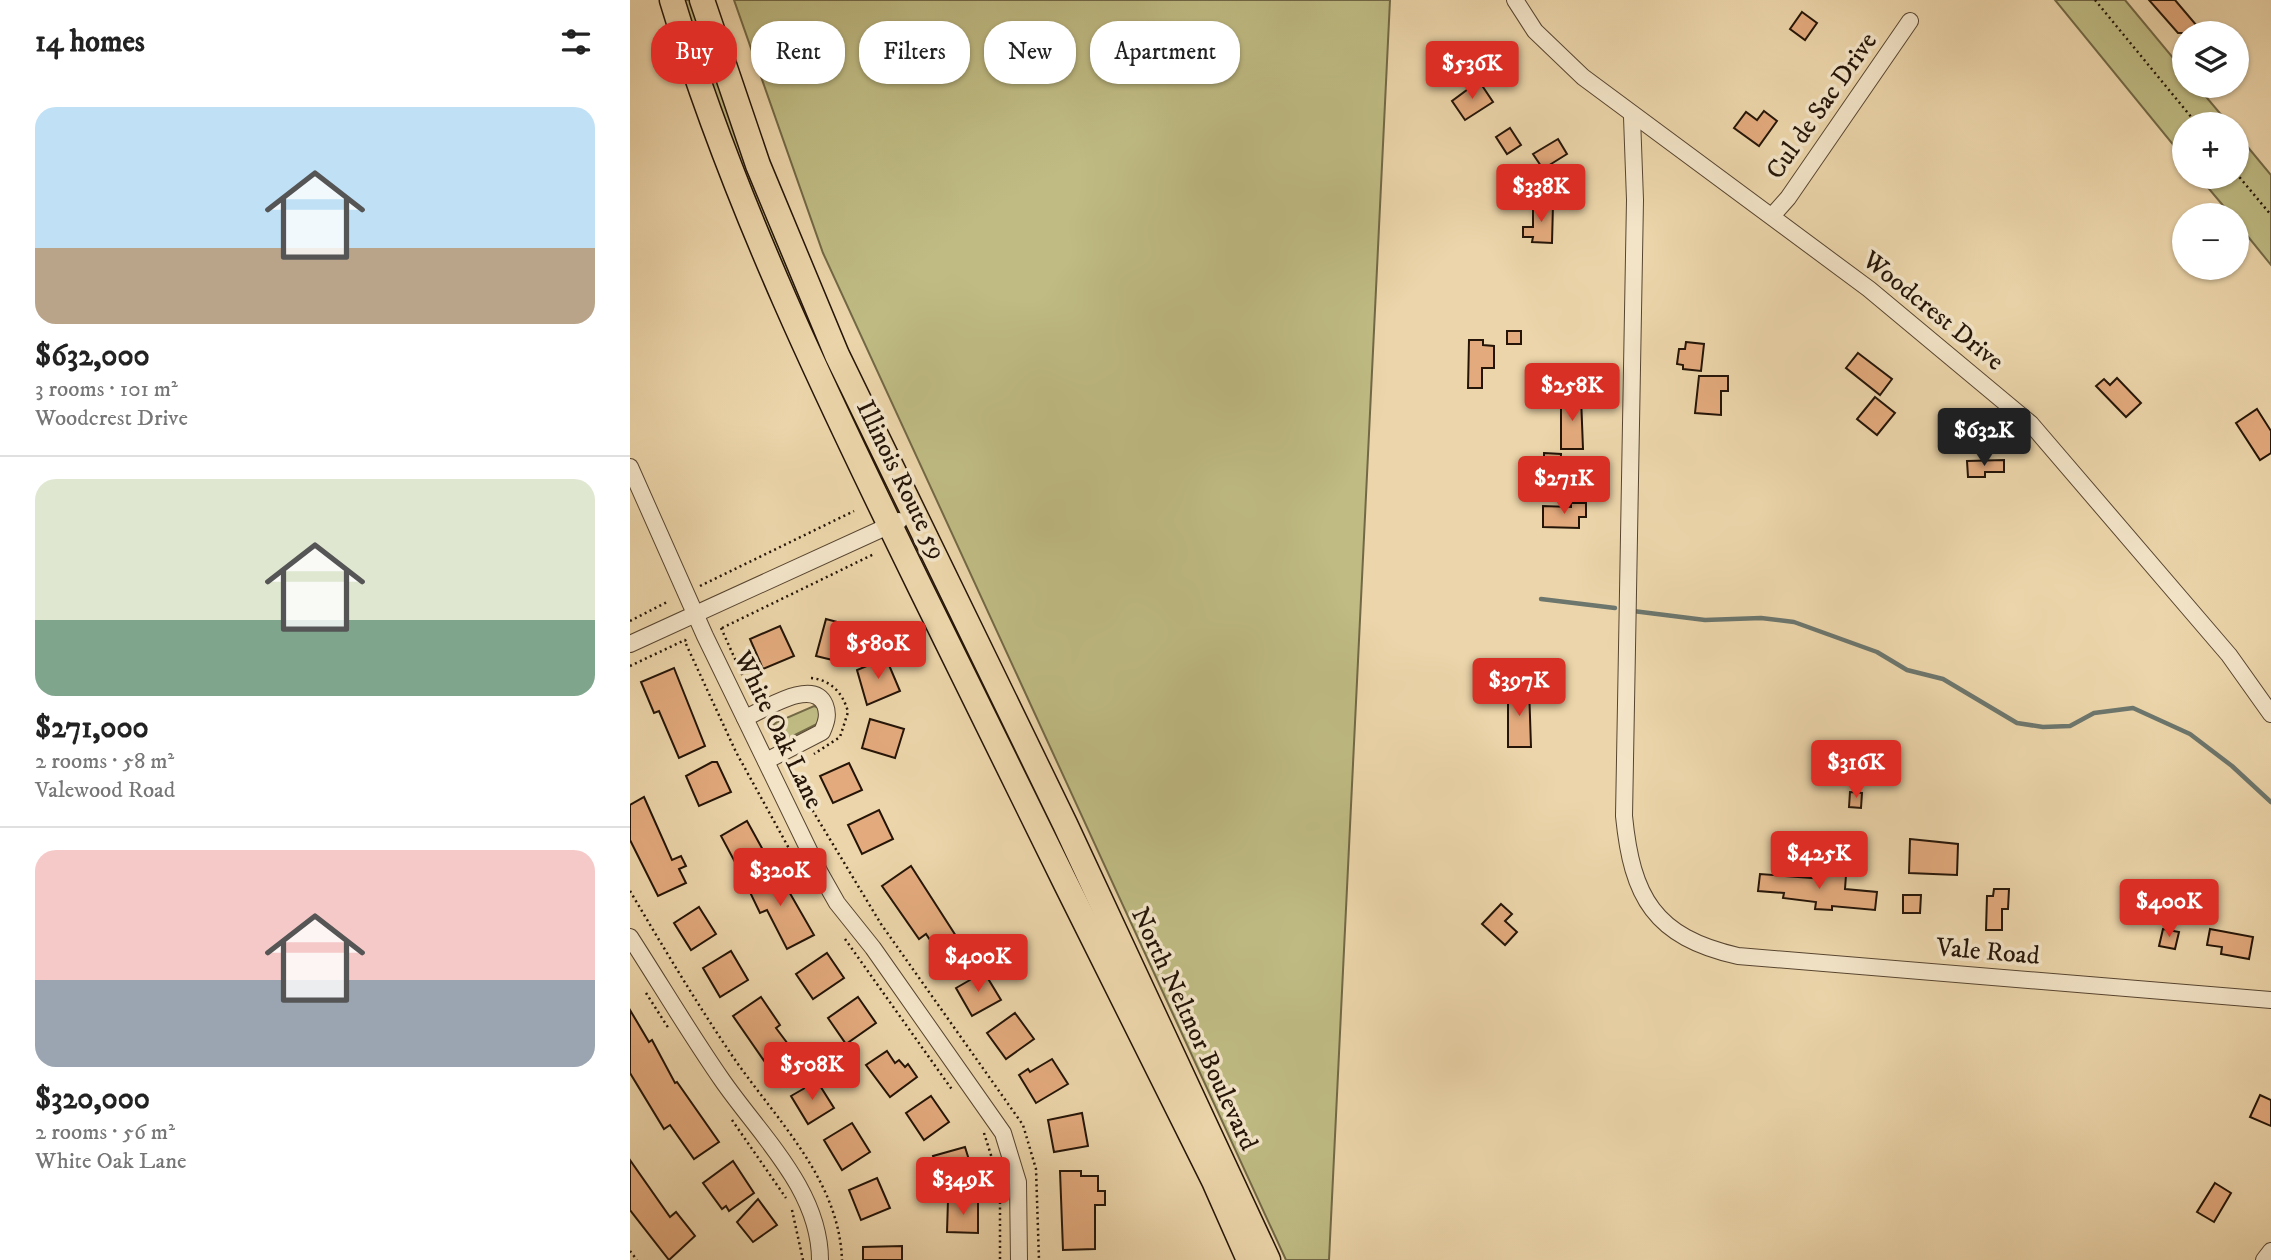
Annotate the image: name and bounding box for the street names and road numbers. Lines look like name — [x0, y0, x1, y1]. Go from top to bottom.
street label: Cul de Sac Drive — [1759, 26, 1885, 186]
street label: Woodcrest Drive — [1855, 243, 2011, 378]
street label: Illinois Route 59 — [848, 395, 954, 565]
street label: White Oak Lane — [725, 645, 830, 814]
street label: North Neltnor Boulevard — [1123, 902, 1265, 1156]
street label: Vale Road — [1934, 931, 2041, 973]

